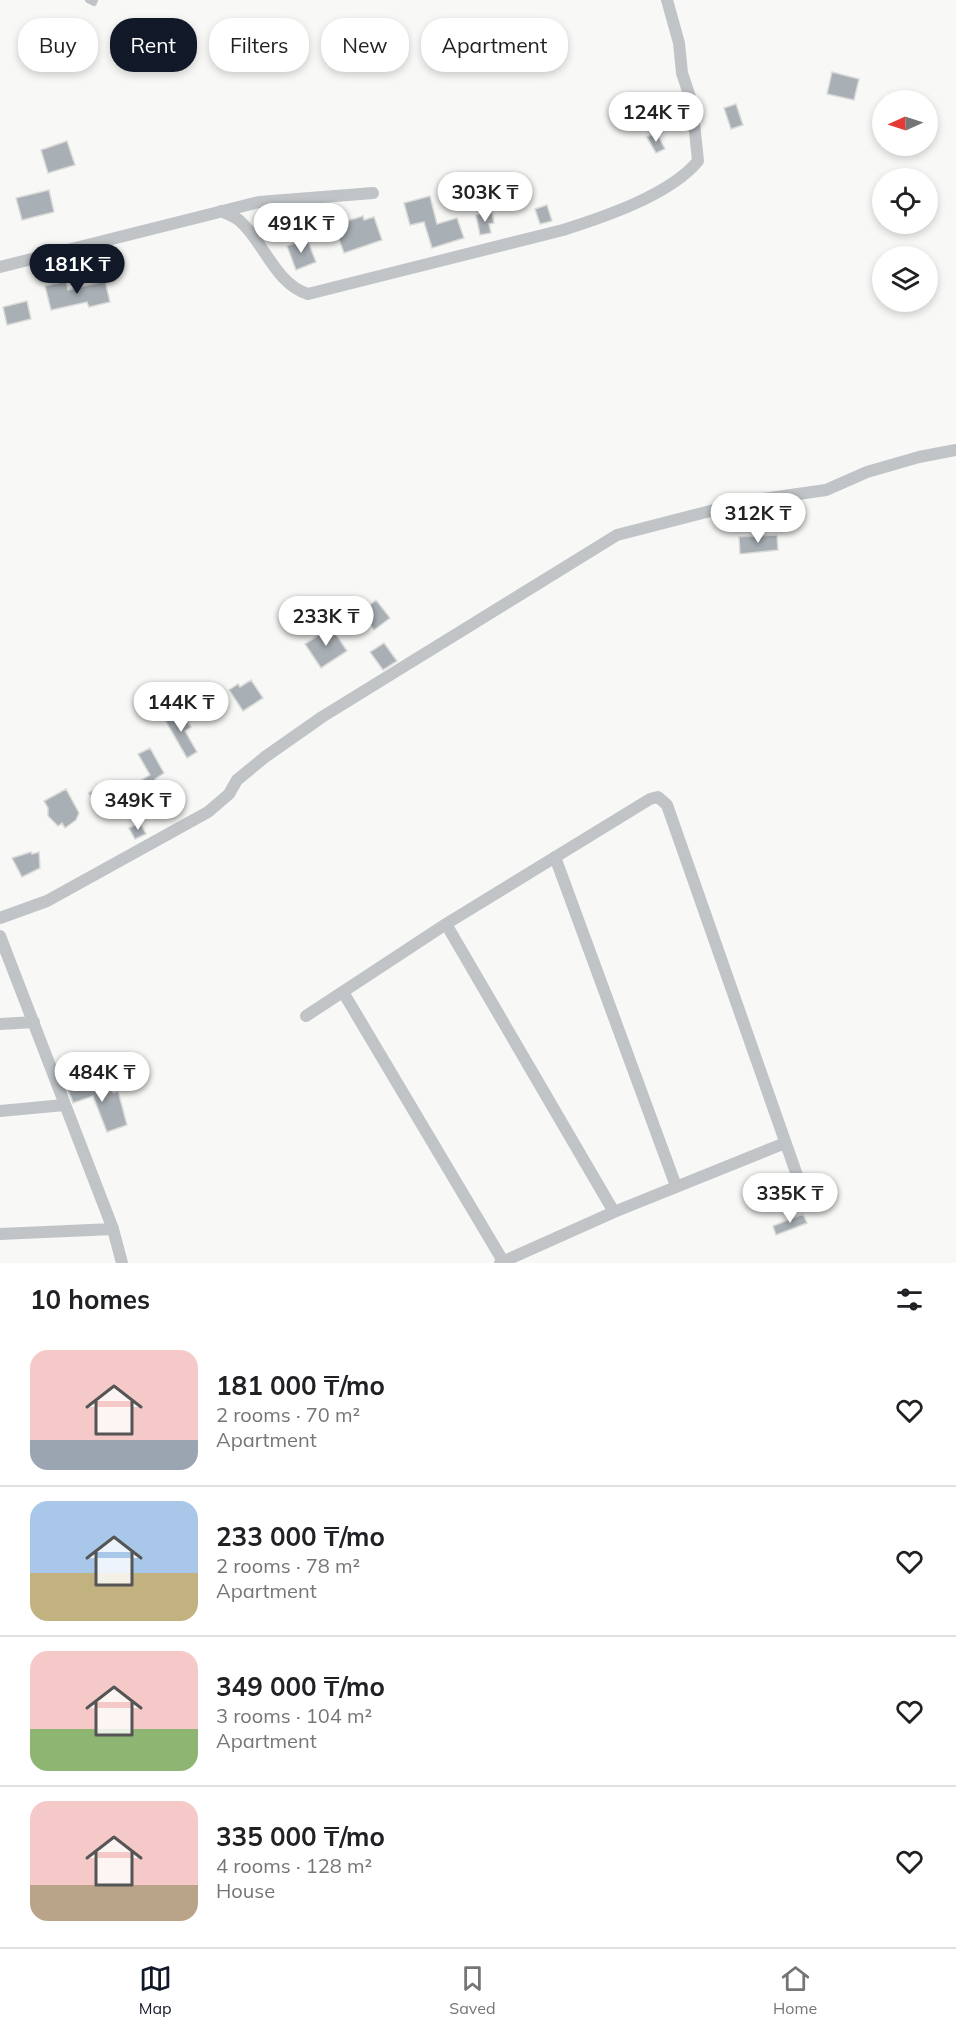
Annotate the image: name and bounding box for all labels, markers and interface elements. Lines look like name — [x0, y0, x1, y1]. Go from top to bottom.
chip: Buy — [18, 18, 98, 72]
chip: Rent — [110, 18, 197, 72]
chip: Filters — [209, 18, 309, 72]
chip: New — [321, 18, 409, 72]
chip: Apartment — [421, 18, 568, 72]
north arrow — [872, 90, 938, 156]
map controls — [872, 90, 938, 312]
pin: 124K ₸ — [607, 92, 705, 143]
text: 124K ₸ — [623, 99, 689, 124]
button: locate — [872, 168, 938, 234]
pin: 303K ₸ — [436, 172, 534, 223]
text: 303K ₸ — [452, 179, 518, 204]
pin: 491K ₸ — [252, 203, 350, 254]
text: 491K ₸ — [268, 210, 334, 235]
pin: 181K ₸ — [28, 244, 126, 295]
button: layers — [872, 246, 938, 312]
text: 181K ₸ — [44, 251, 110, 276]
pin: 312K ₸ — [709, 493, 807, 544]
text: 312K ₸ — [725, 500, 791, 525]
pin: 233K ₸ — [277, 596, 375, 647]
text: 233K ₸ — [293, 603, 359, 628]
pin: 144K ₸ — [132, 682, 230, 733]
text: 144K ₸ — [148, 689, 214, 714]
pin: 349K ₸ — [89, 780, 187, 831]
text: 349K ₸ — [105, 787, 171, 812]
pin: 484K ₸ — [53, 1052, 151, 1103]
text: 484K ₸ — [69, 1059, 135, 1084]
pin: 335K ₸ — [741, 1173, 839, 1224]
text: 335K ₸ — [757, 1180, 823, 1205]
text: 10 homes — [30, 1283, 150, 1316]
icon: filters — [893, 1283, 926, 1316]
text: 181 000 ₸/mo — [216, 1369, 385, 1402]
icon: home — [78, 1374, 150, 1446]
icon: heart — [893, 1394, 926, 1427]
text: 2 rooms · 70 m² — [216, 1402, 360, 1427]
text: Apartment — [216, 1427, 317, 1452]
text: 233 000 ₸/mo — [216, 1520, 385, 1553]
icon: home — [78, 1525, 150, 1597]
icon: heart — [893, 1545, 926, 1578]
text: 2 rooms · 78 m² — [216, 1553, 360, 1578]
text: Apartment — [216, 1578, 317, 1603]
text: 349 000 ₸/mo — [216, 1670, 385, 1703]
icon: home — [78, 1675, 150, 1747]
icon: heart — [893, 1695, 926, 1728]
text: 3 rooms · 104 m² — [216, 1703, 372, 1728]
text: Apartment — [216, 1728, 317, 1753]
text: 335 000 ₸/mo — [216, 1820, 385, 1853]
icon: home — [78, 1825, 150, 1897]
icon: heart — [893, 1845, 926, 1878]
text: 4 rooms · 128 m² — [216, 1853, 372, 1878]
text: House — [216, 1878, 275, 1903]
tab: Map — [139, 1962, 172, 2018]
tab: Saved — [449, 1962, 495, 2018]
tab: Home — [773, 1962, 817, 2018]

